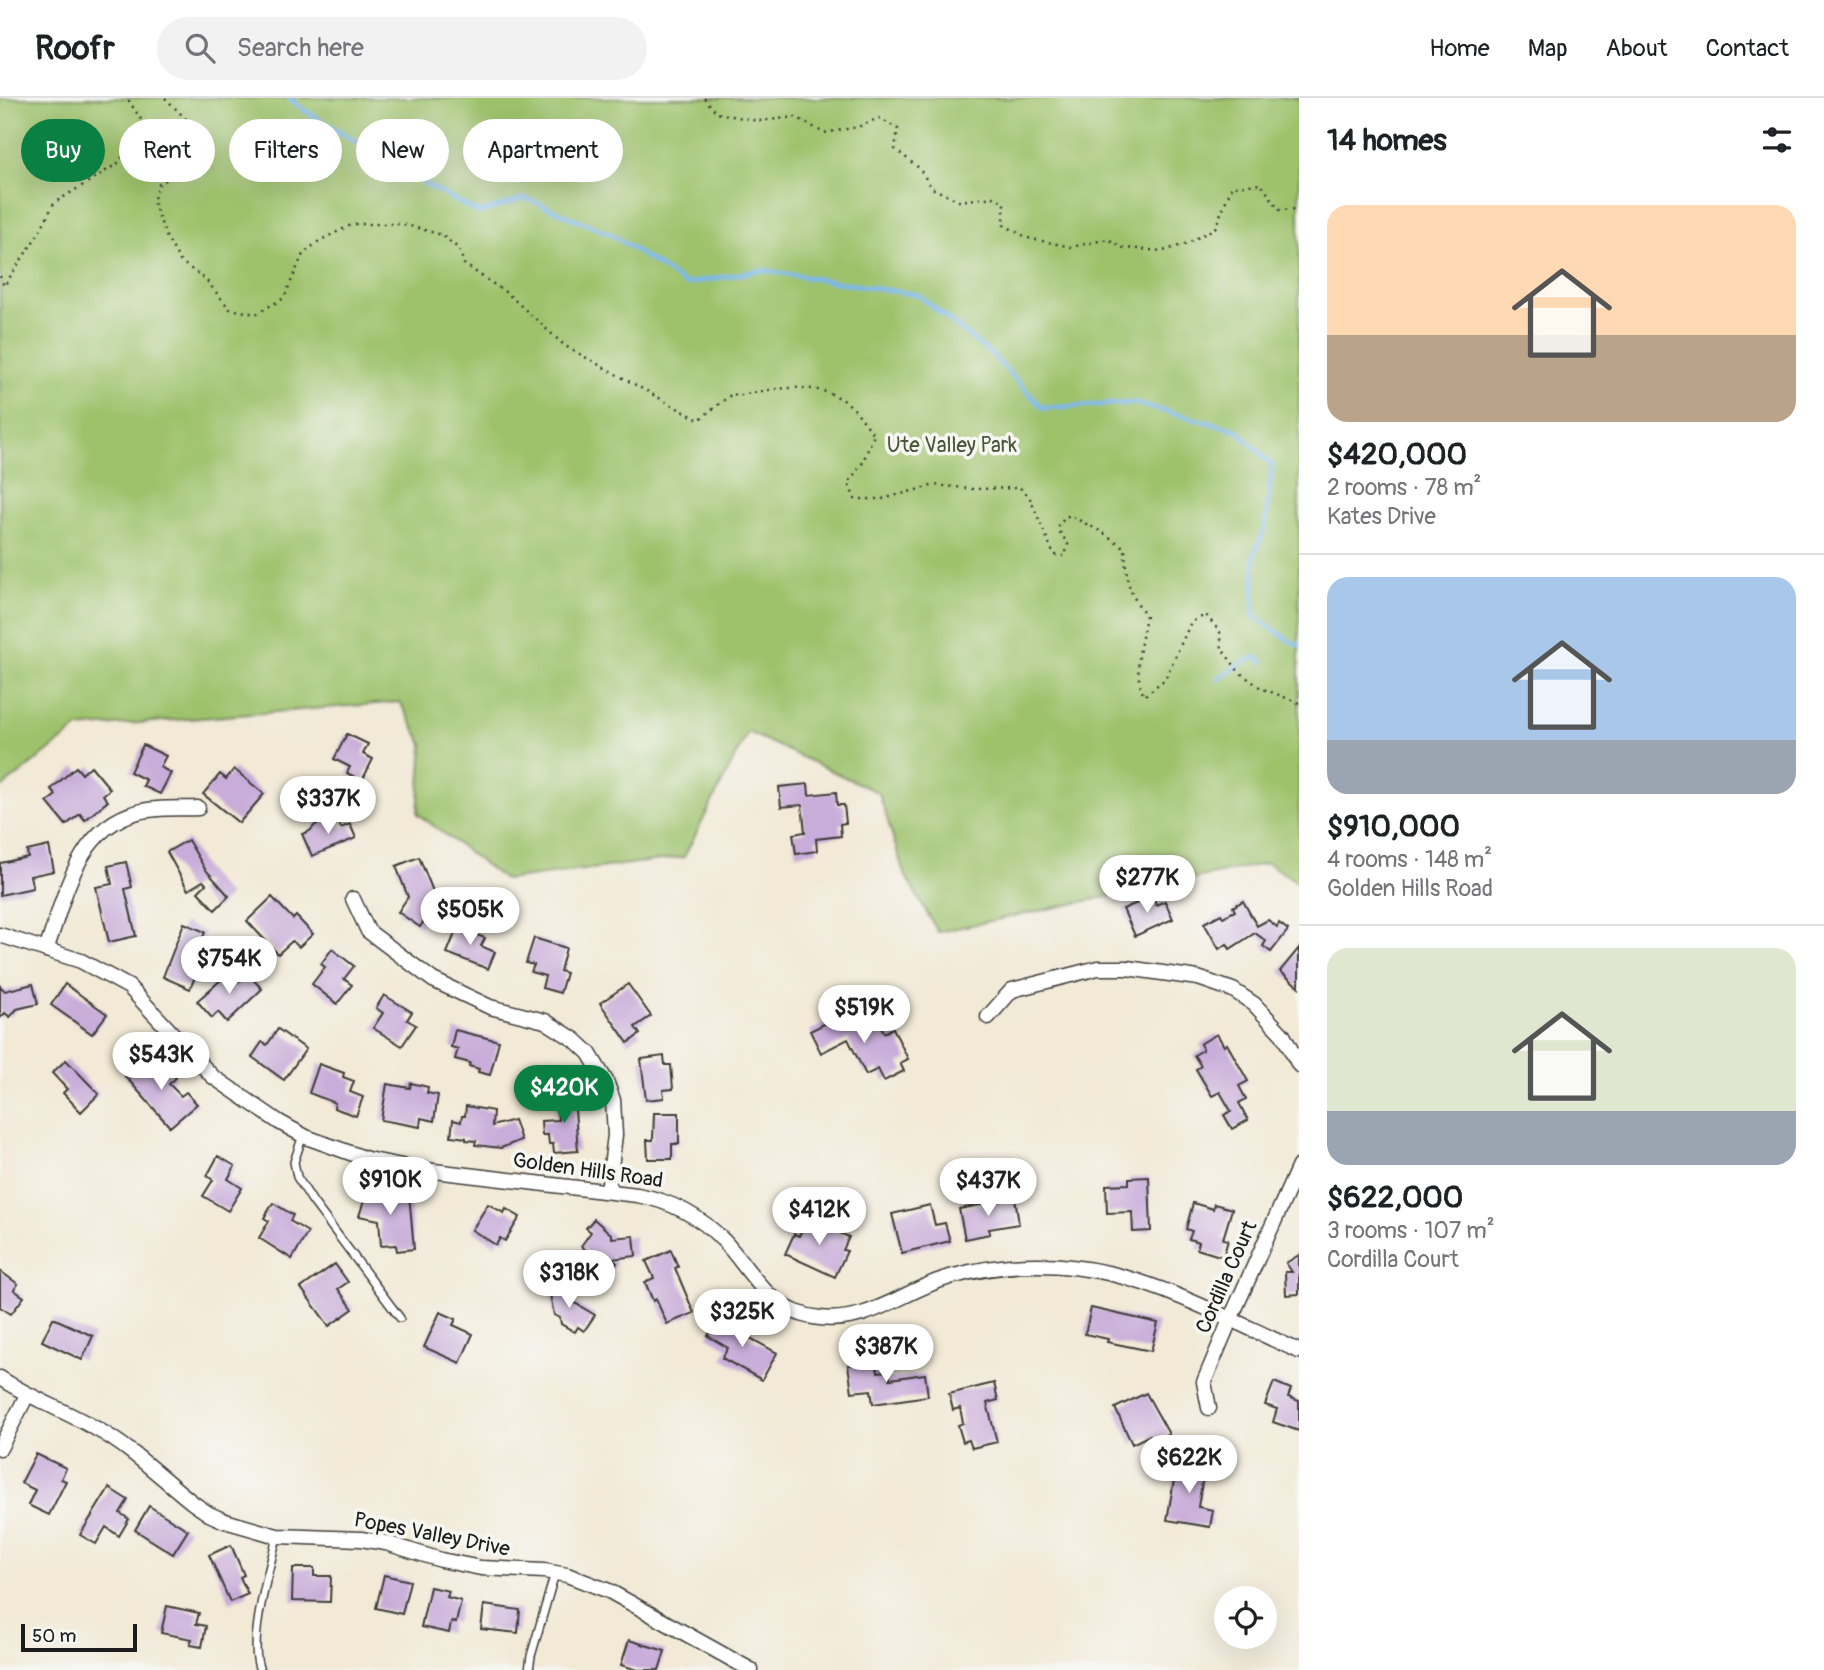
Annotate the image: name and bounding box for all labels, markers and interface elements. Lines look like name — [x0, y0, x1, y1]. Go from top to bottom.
search box — [157, 17, 647, 80]
text: Roofr — [35, 28, 115, 69]
icon: search — [181, 29, 219, 67]
text: Search here — [237, 32, 364, 64]
text: Home — [1429, 34, 1490, 63]
text: Map — [1528, 34, 1568, 63]
text: About — [1606, 34, 1668, 63]
text: Contact — [1706, 34, 1789, 63]
chip: Buy — [21, 119, 105, 182]
chip: Rent — [119, 119, 215, 182]
chip: Filters — [229, 119, 342, 182]
chip: New — [356, 119, 449, 182]
chip: Apartment — [463, 119, 623, 182]
icon: filters — [1758, 121, 1796, 159]
text: 14 homes — [1327, 122, 1447, 159]
icon: home — [1499, 250, 1625, 376]
park label: Ute Valley Park — [887, 432, 1017, 459]
text: $420,000 — [1327, 436, 1467, 473]
text: 2 rooms · 78 m² — [1327, 473, 1481, 502]
text: Kates Drive — [1327, 502, 1436, 531]
icon: home — [1499, 622, 1625, 748]
pin: $337K — [279, 776, 377, 836]
text: $337K — [296, 784, 360, 813]
text: $910,000 — [1327, 808, 1460, 845]
text: 4 rooms · 148 m² — [1327, 845, 1492, 874]
pin: $277K — [1098, 856, 1196, 915]
text: $277K — [1115, 863, 1179, 892]
text: Golden Hills Road — [1327, 874, 1493, 903]
pin: $505K — [421, 888, 519, 947]
text: $505K — [437, 895, 503, 924]
pin: $754K — [180, 936, 278, 996]
text: $754K — [197, 944, 261, 973]
pin: $519K — [815, 986, 913, 1045]
text: $519K — [834, 993, 894, 1022]
icon: home — [1499, 993, 1625, 1119]
pin: $543K — [112, 1032, 210, 1092]
text: $543K — [129, 1040, 193, 1069]
pin: $420K — [515, 1066, 613, 1125]
text: $420K — [530, 1073, 598, 1102]
street label: Golden Hills Road — [511, 1147, 665, 1194]
pin: $910K — [341, 1158, 439, 1217]
pin: $437K — [939, 1158, 1037, 1218]
text: $910K — [359, 1165, 421, 1194]
text: $437K — [956, 1166, 1020, 1195]
text: $622,000 — [1327, 1179, 1463, 1216]
pin: $412K — [770, 1188, 868, 1247]
text: $412K — [788, 1195, 850, 1224]
street label: Cordilla Court — [1190, 1216, 1263, 1338]
text: 3 rooms · 107 m² — [1327, 1216, 1495, 1245]
text: Cordilla Court — [1327, 1245, 1459, 1274]
pin: $318K — [520, 1250, 618, 1310]
text: $318K — [539, 1258, 599, 1287]
pin: $325K — [693, 1290, 791, 1349]
text: $325K — [710, 1297, 774, 1326]
pin: $387K — [837, 1324, 935, 1384]
text: $387K — [855, 1332, 917, 1361]
pin: $622K — [1140, 1436, 1238, 1495]
text: $622K — [1156, 1443, 1222, 1472]
street label: Popes Valley Drive — [352, 1506, 513, 1563]
map controls — [1214, 1586, 1277, 1649]
button: locate — [1214, 1586, 1277, 1649]
scale bar — [21, 1621, 136, 1653]
text: 50 m — [32, 1624, 76, 1648]

